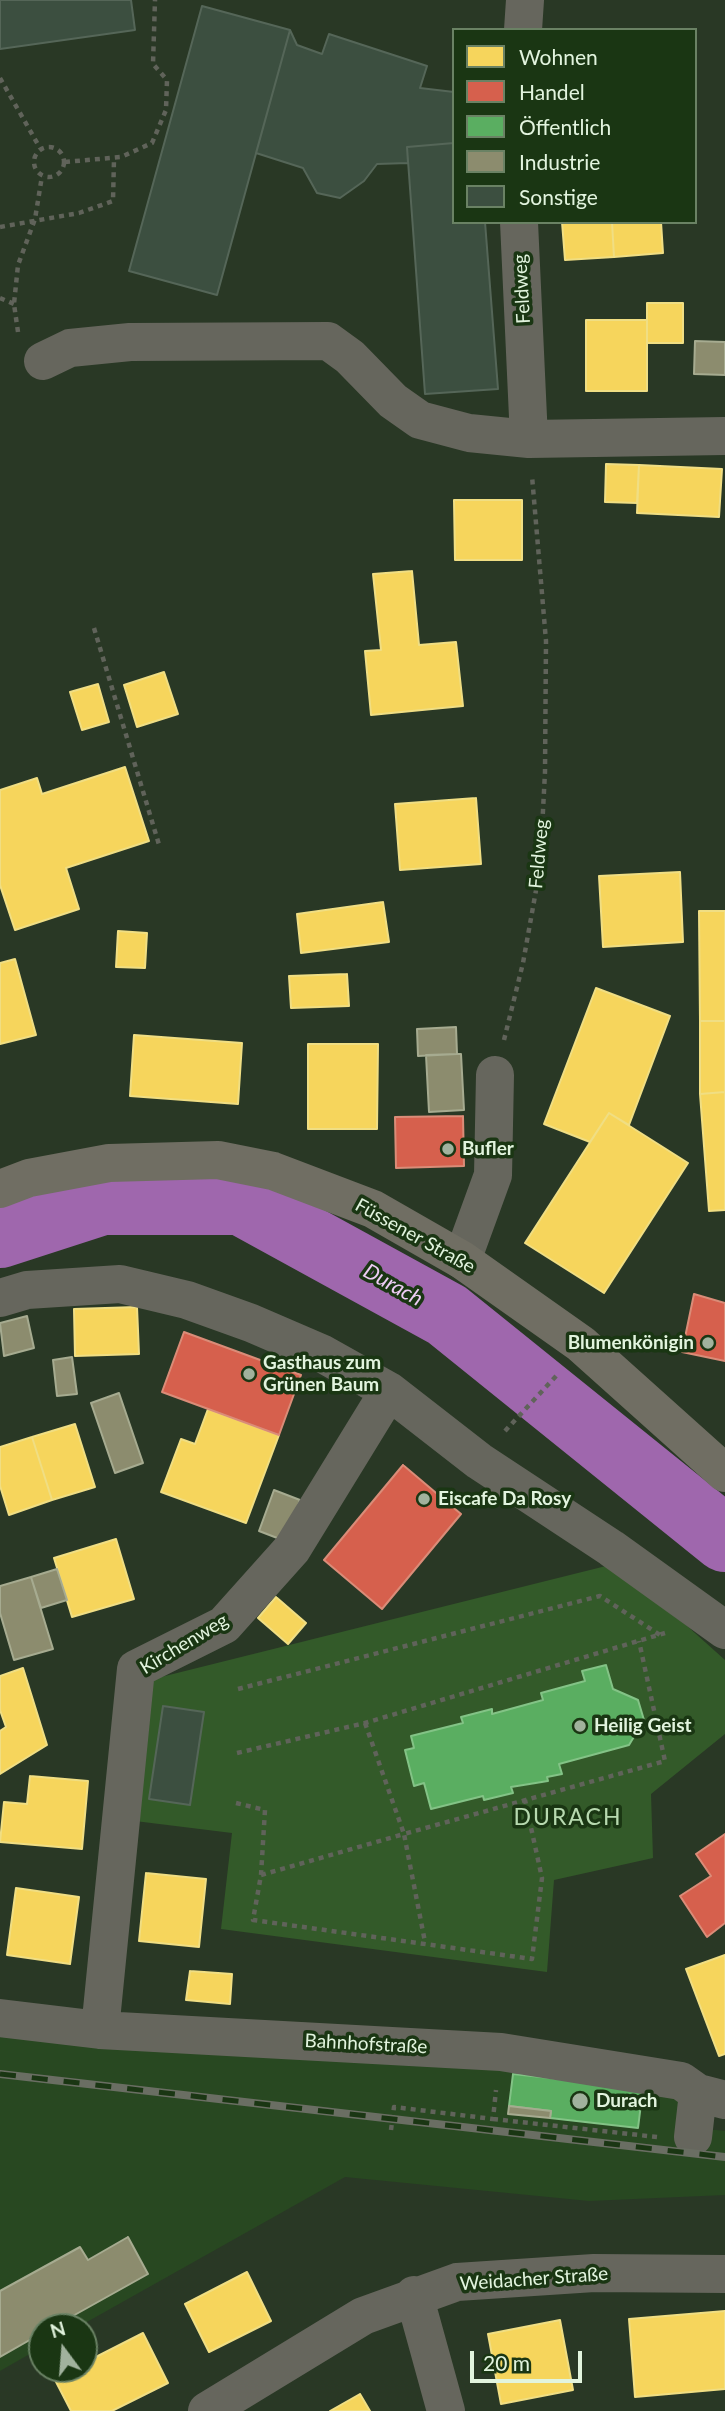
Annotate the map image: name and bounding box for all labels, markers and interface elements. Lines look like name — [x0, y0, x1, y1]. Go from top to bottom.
legend — [452, 28, 697, 224]
text: Wohnen — [519, 44, 598, 69]
text: Handel — [519, 79, 585, 104]
text: Öffentlich — [519, 114, 611, 139]
text: Industrie — [519, 149, 600, 174]
text: Sonstige — [519, 184, 598, 209]
street label: Feldweg — [509, 254, 535, 324]
street label: Feldweg — [525, 818, 553, 890]
place label: Bufler — [462, 1138, 514, 1160]
marker: Bufler — [440, 1141, 456, 1157]
street label: Füssener Straße — [351, 1194, 479, 1278]
water label: Durach — [359, 1258, 427, 1312]
place label: Blumenkönigin — [568, 1332, 694, 1354]
marker: Blumenkönigin — [700, 1335, 716, 1351]
place label: Gasthaus zum Grünen Baum — [263, 1352, 381, 1396]
marker: Gasthaus zum Grünen Baum — [241, 1366, 257, 1382]
place label: Eiscafe Da Rosy — [438, 1488, 571, 1510]
marker: Eiscafe Da Rosy — [416, 1491, 432, 1507]
street label: Kirchenweg — [136, 1609, 232, 1679]
place label: Heilig Geist — [594, 1715, 692, 1737]
marker: Heilig Geist — [572, 1718, 588, 1734]
district label: DURACH — [514, 1804, 622, 1832]
street label: Bahnhofstraße — [304, 2029, 428, 2059]
place label: Durach — [596, 2090, 658, 2112]
marker: Durach — [570, 2091, 590, 2111]
street label: Weidacher Straße — [459, 2262, 609, 2296]
north arrow — [28, 2313, 98, 2383]
text: N — [47, 2316, 68, 2342]
scale bar — [473, 2338, 585, 2382]
text: 20 m — [483, 2350, 530, 2375]

